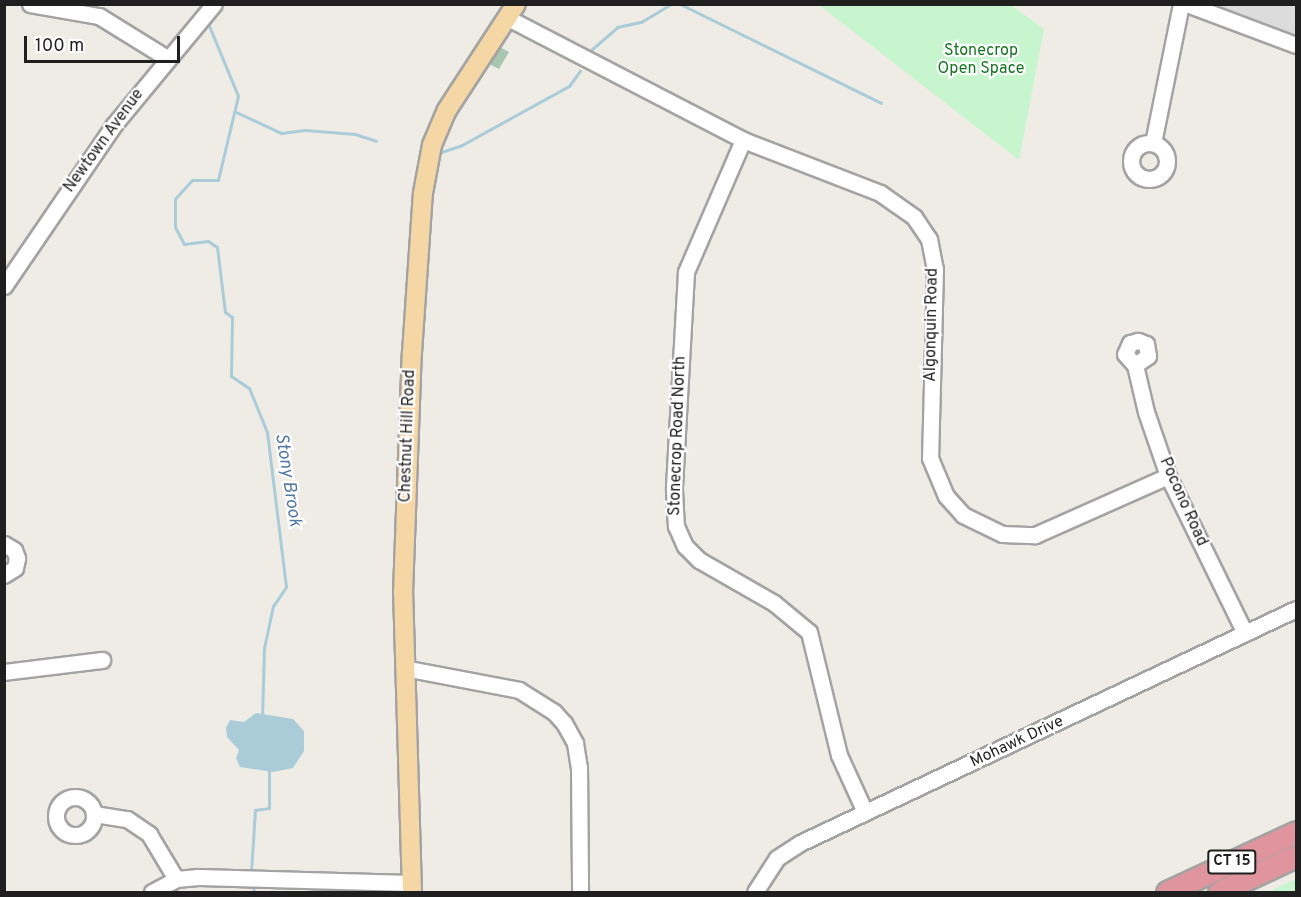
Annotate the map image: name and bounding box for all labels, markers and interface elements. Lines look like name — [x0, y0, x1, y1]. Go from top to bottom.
scale bar — [27, 24, 183, 62]
text: 100 m — [35, 35, 84, 58]
park label: Stonecrop Open Space — [938, 41, 1024, 79]
street label: Newtown Avenue — [60, 85, 148, 197]
street label: Algonquin Road — [921, 268, 943, 382]
street label: Stonecrop Road North — [666, 356, 690, 516]
street label: Chestnut Hill Road — [396, 369, 420, 503]
water label: Stony Brook — [269, 432, 305, 528]
street label: Pocono Road — [1155, 455, 1211, 549]
street label: Mohawk Drive — [967, 712, 1067, 772]
road number: CT 15 — [1206, 850, 1258, 874]

